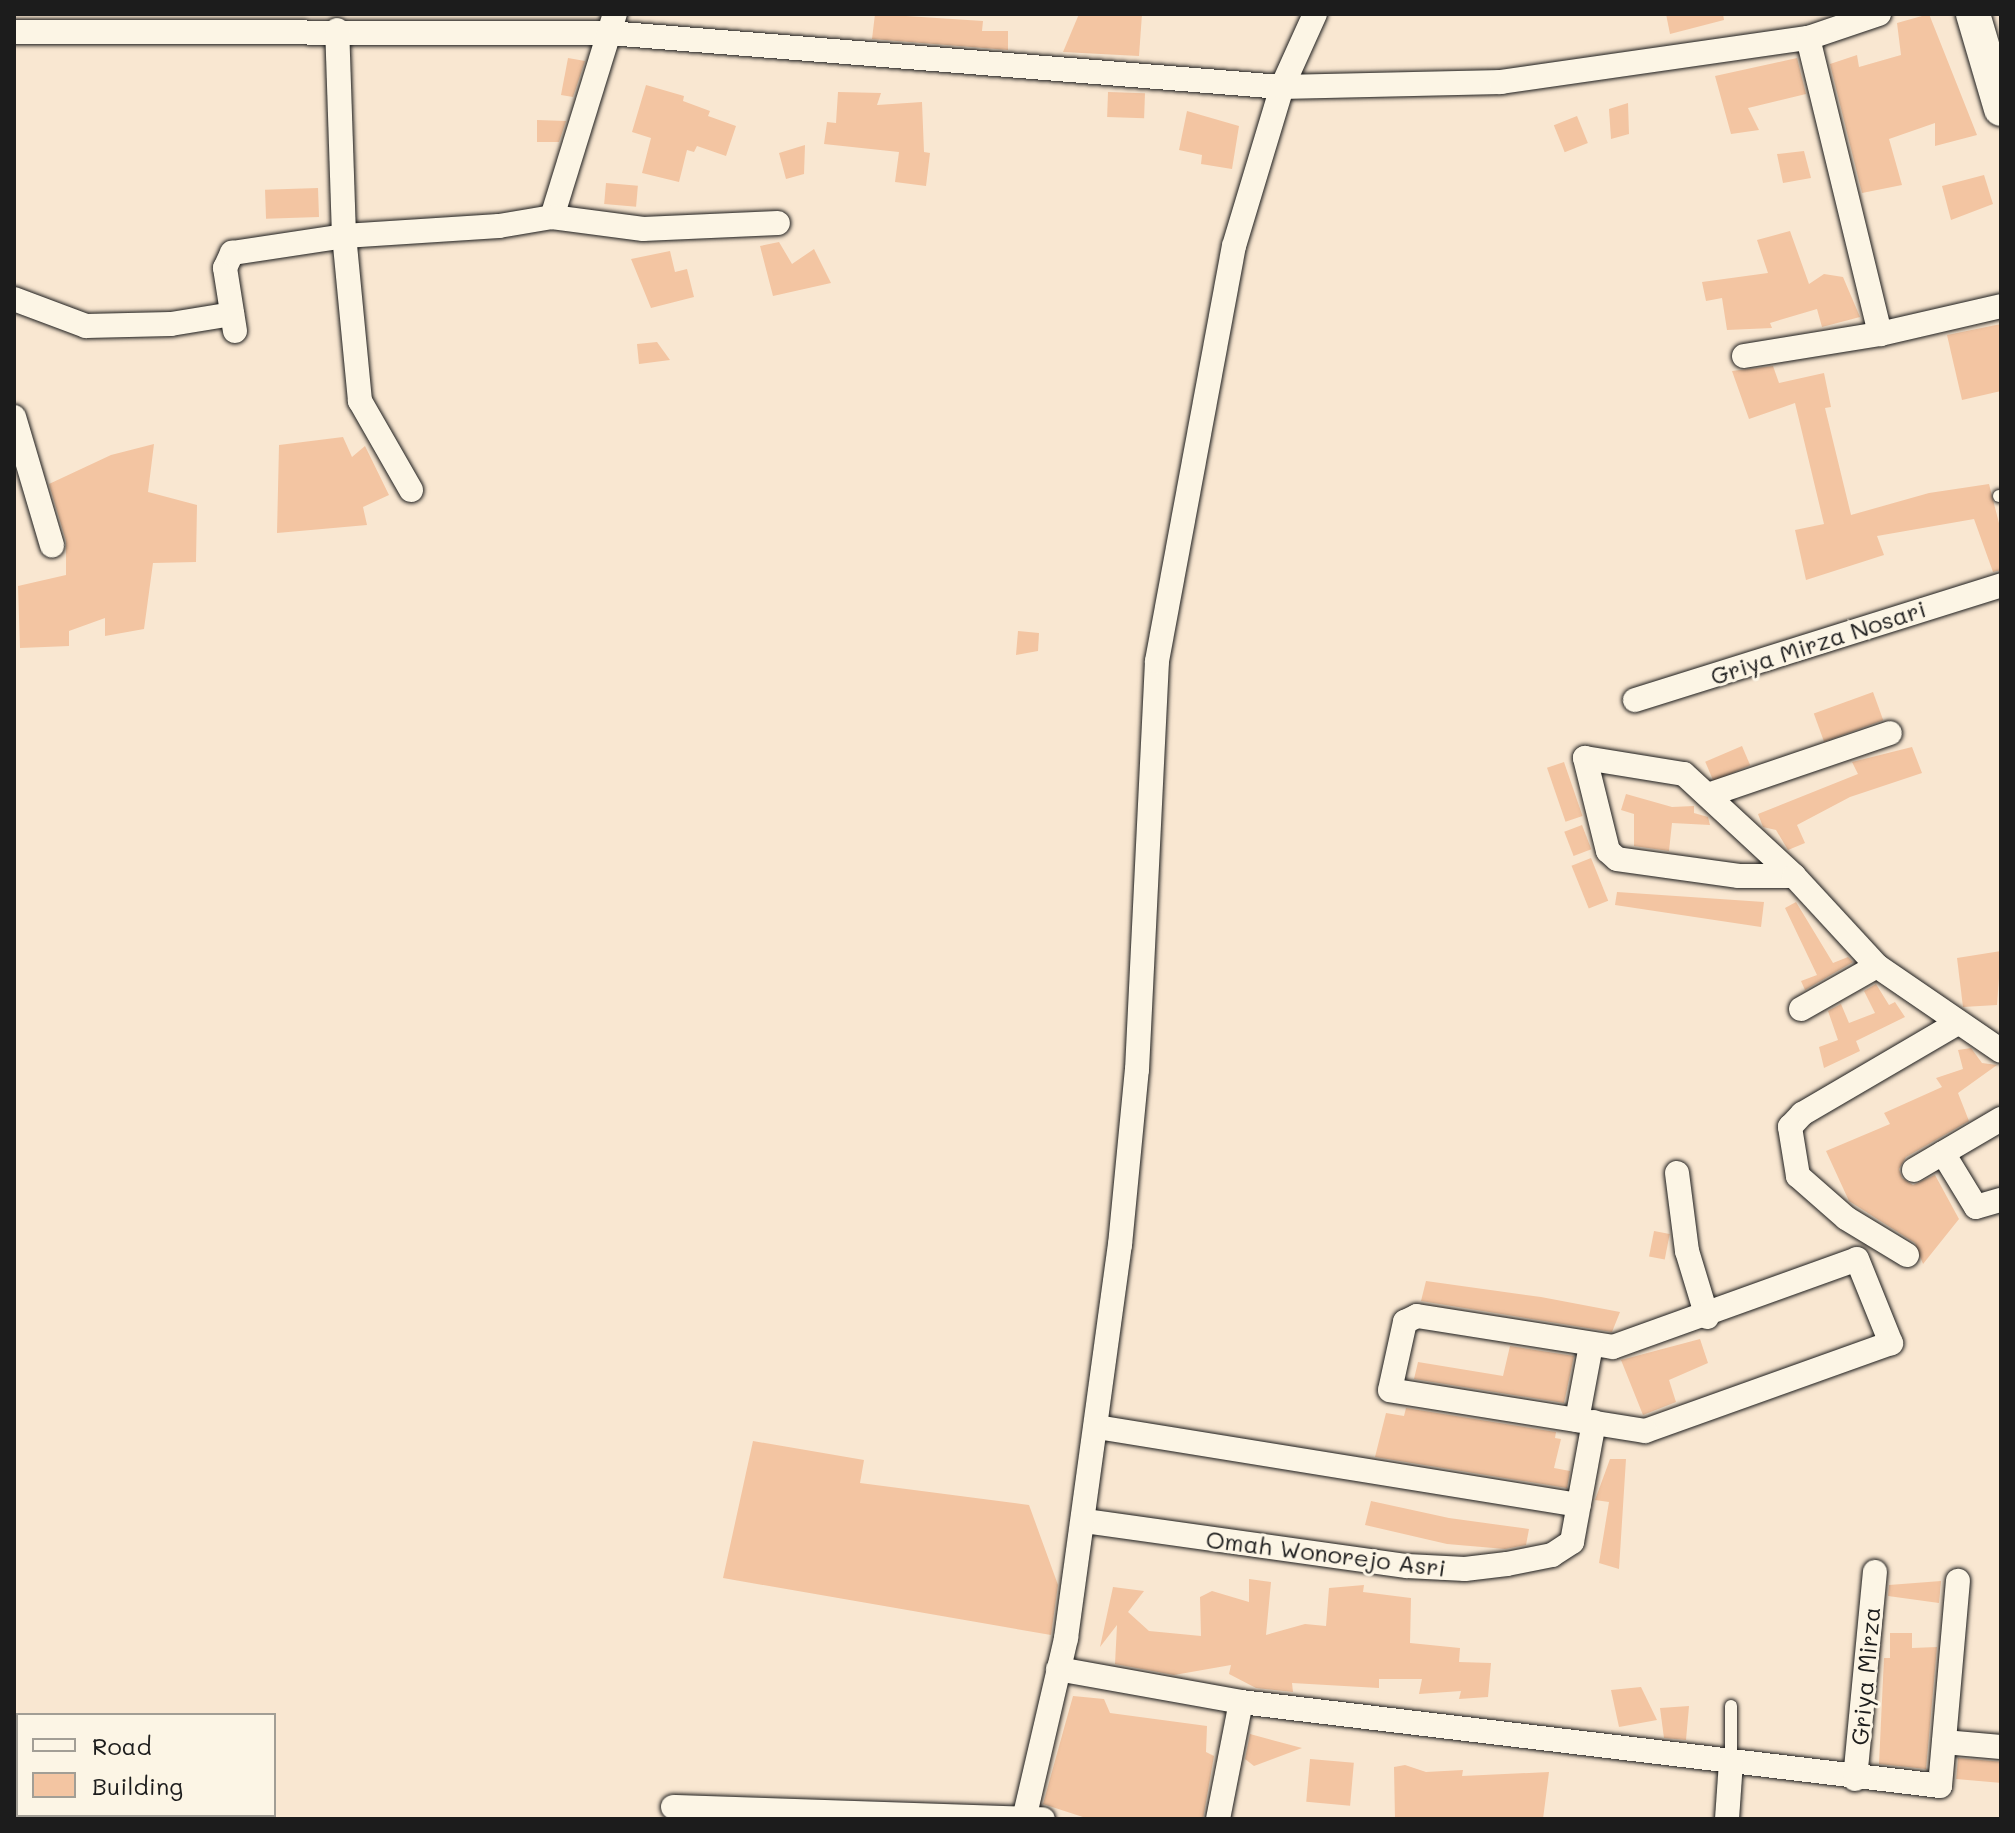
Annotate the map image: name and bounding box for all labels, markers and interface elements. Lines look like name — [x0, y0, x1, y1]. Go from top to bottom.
street label: Griya Mirza Nosari — [1707, 594, 1929, 690]
street label: Omah Wonorejo Asri — [1204, 1524, 1448, 1582]
street label: Griya Mirza — [1845, 1605, 1885, 1747]
legend — [16, 1713, 276, 1817]
text: Road — [92, 1730, 152, 1761]
text: Building — [92, 1770, 183, 1801]

